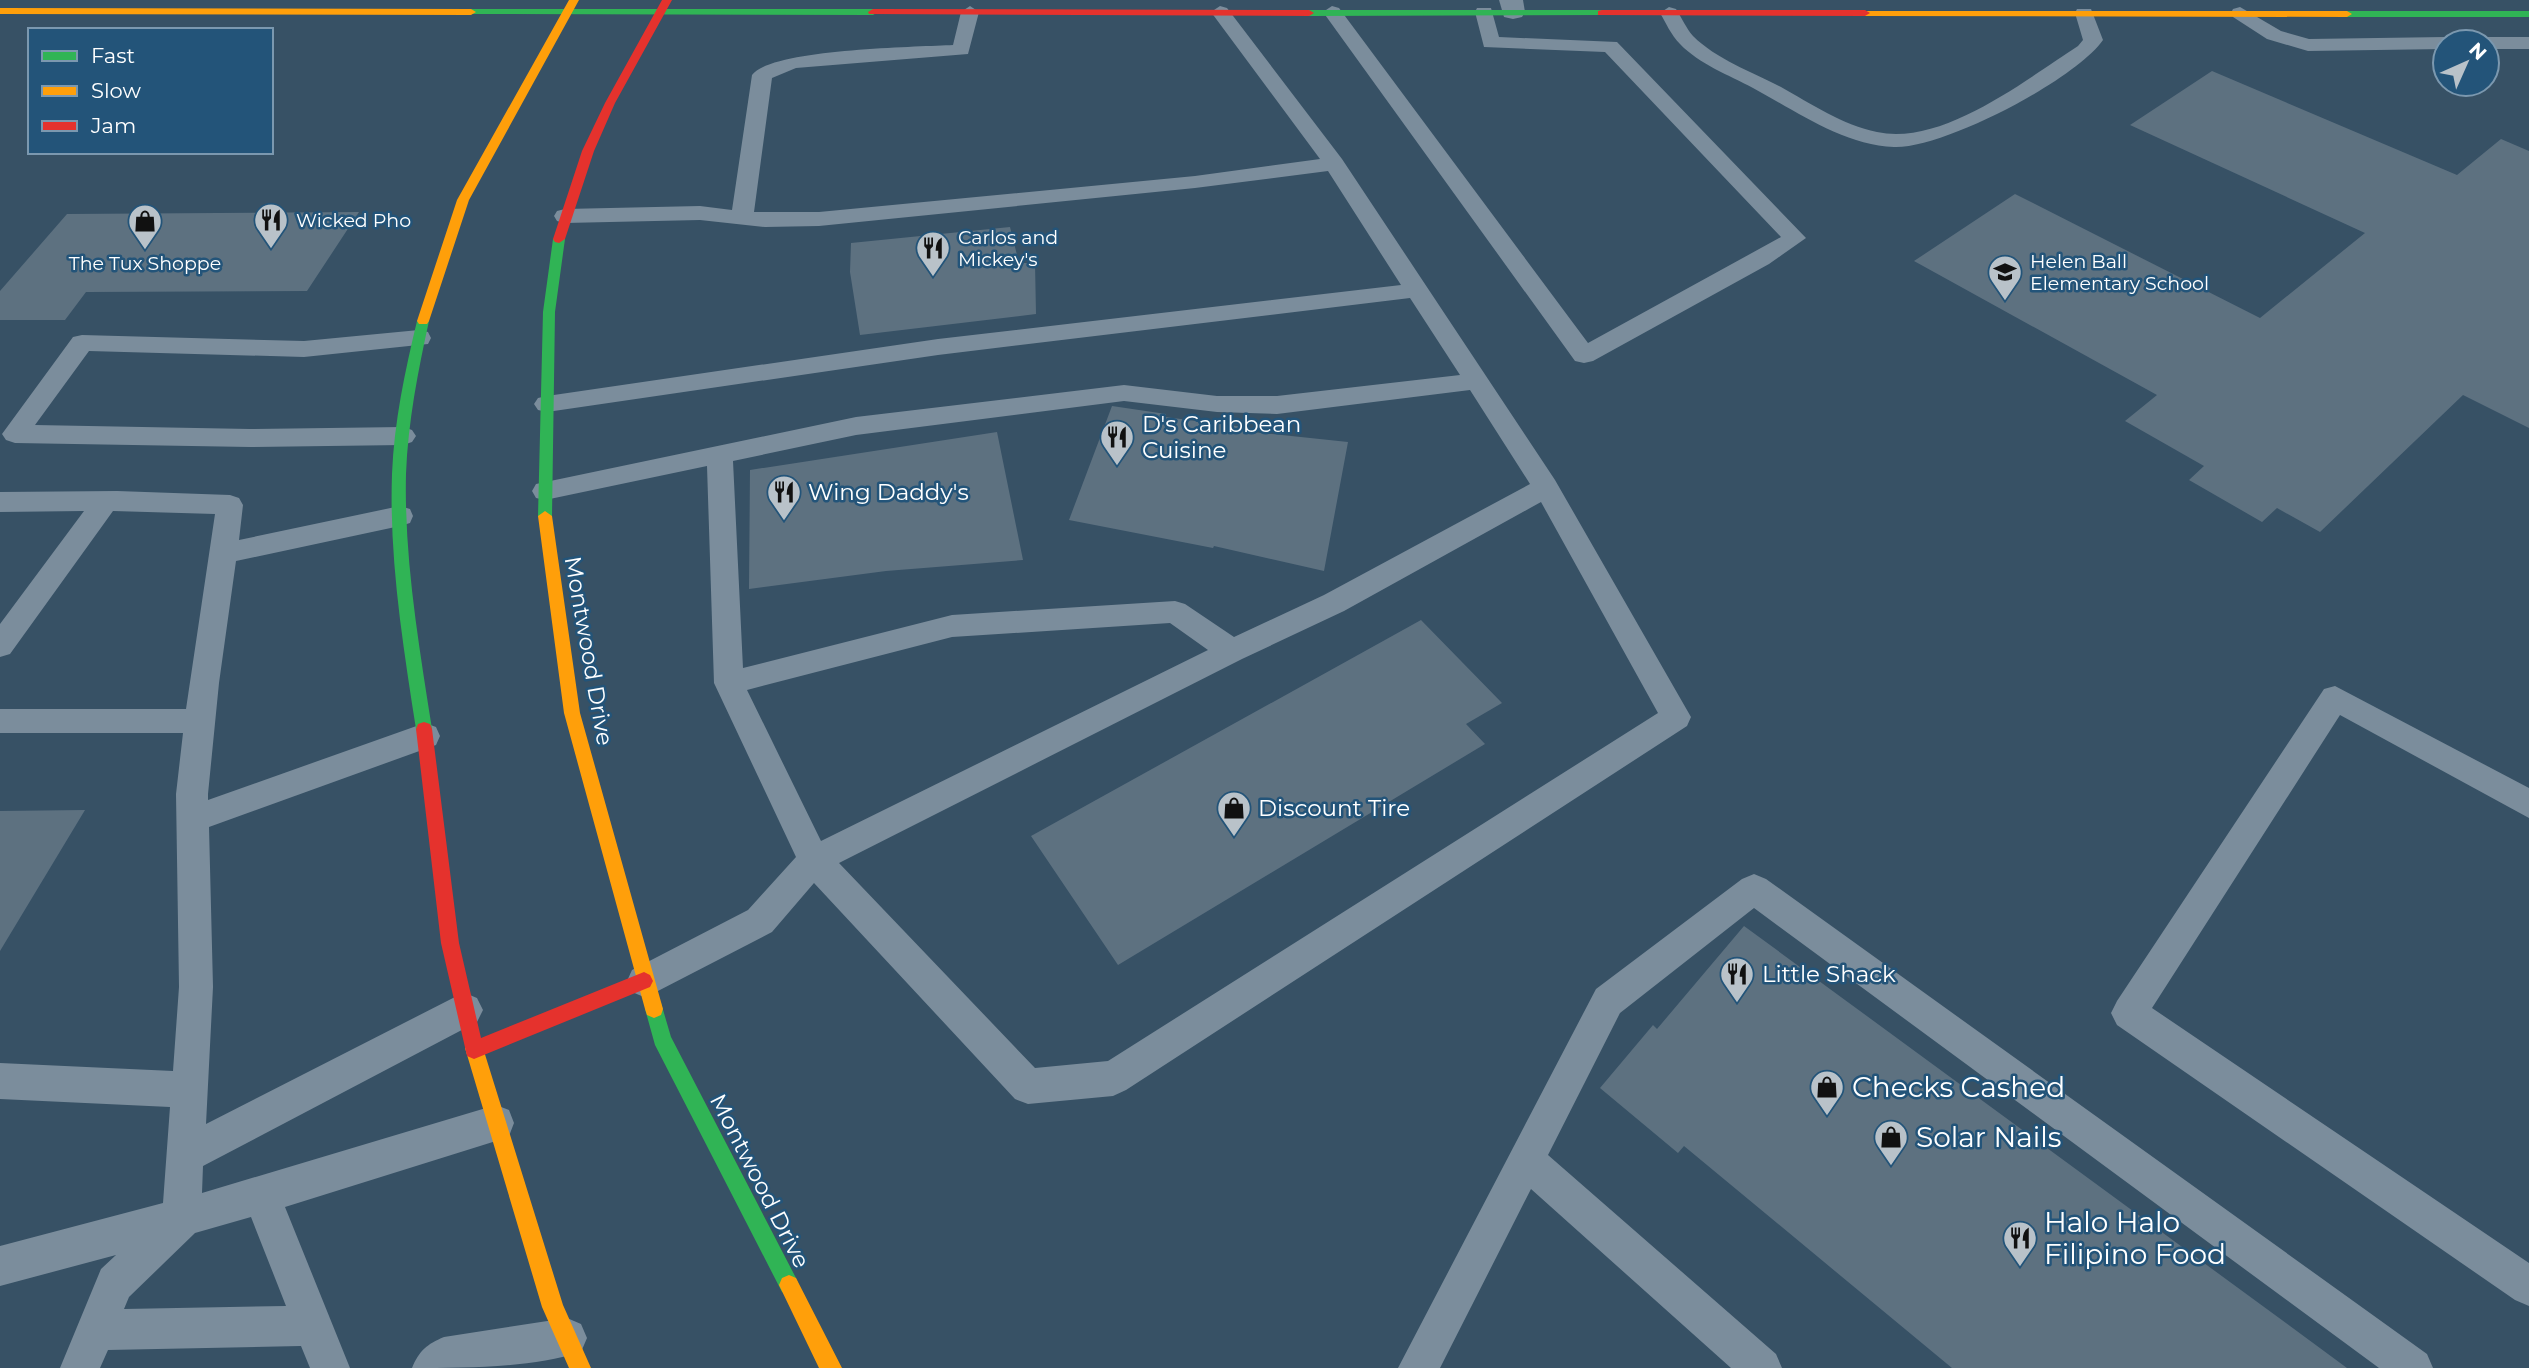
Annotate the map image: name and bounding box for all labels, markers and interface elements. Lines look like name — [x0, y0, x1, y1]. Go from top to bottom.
legend — [28, 28, 273, 154]
north arrow — [2431, 28, 2501, 98]
text: N — [2464, 38, 2491, 65]
text: Fast — [91, 43, 135, 68]
text: Slow — [91, 78, 141, 103]
text: Jam — [90, 113, 136, 138]
restaurant icon: Wicked Pho — [252, 201, 290, 250]
shop icon: The Tux Shoppe — [126, 202, 164, 251]
place label: Wicked Pho — [296, 209, 411, 232]
place label: Carlos and Mickey's — [958, 226, 1058, 271]
restaurant icon: Carlos and Mickey's — [914, 229, 952, 278]
place label: Helen Ball Elementary School — [2030, 250, 2209, 295]
place label: The Tux Shoppe — [69, 252, 221, 275]
school or university icon: Helen Ball Elementary School — [1986, 253, 2024, 302]
place label: D's Caribbean Cuisine — [1142, 410, 1301, 464]
restaurant icon: D's Caribbean Cuisine — [1098, 418, 1136, 467]
restaurant icon: Wing Daddy's — [765, 473, 803, 522]
place label: Wing Daddy's — [808, 478, 969, 506]
street label: Montwood Drive — [559, 554, 619, 748]
shop icon: Discount Tire — [1215, 789, 1253, 838]
place label: Discount Tire — [1258, 794, 1410, 822]
restaurant icon: Little Shack — [1718, 955, 1756, 1004]
place label: Little Shack — [1762, 960, 1896, 988]
shop icon: Checks Cashed — [1808, 1068, 1846, 1117]
place label: Checks Cashed — [1852, 1070, 2065, 1104]
street label: Montwood Drive — [704, 1089, 816, 1273]
shop icon: Solar Nails — [1872, 1118, 1910, 1167]
place label: Solar Nails — [1916, 1120, 2061, 1154]
place label: Halo Halo Filipino Food — [2044, 1205, 2226, 1271]
restaurant icon: Halo Halo Filipino Food — [2001, 1219, 2039, 1268]

